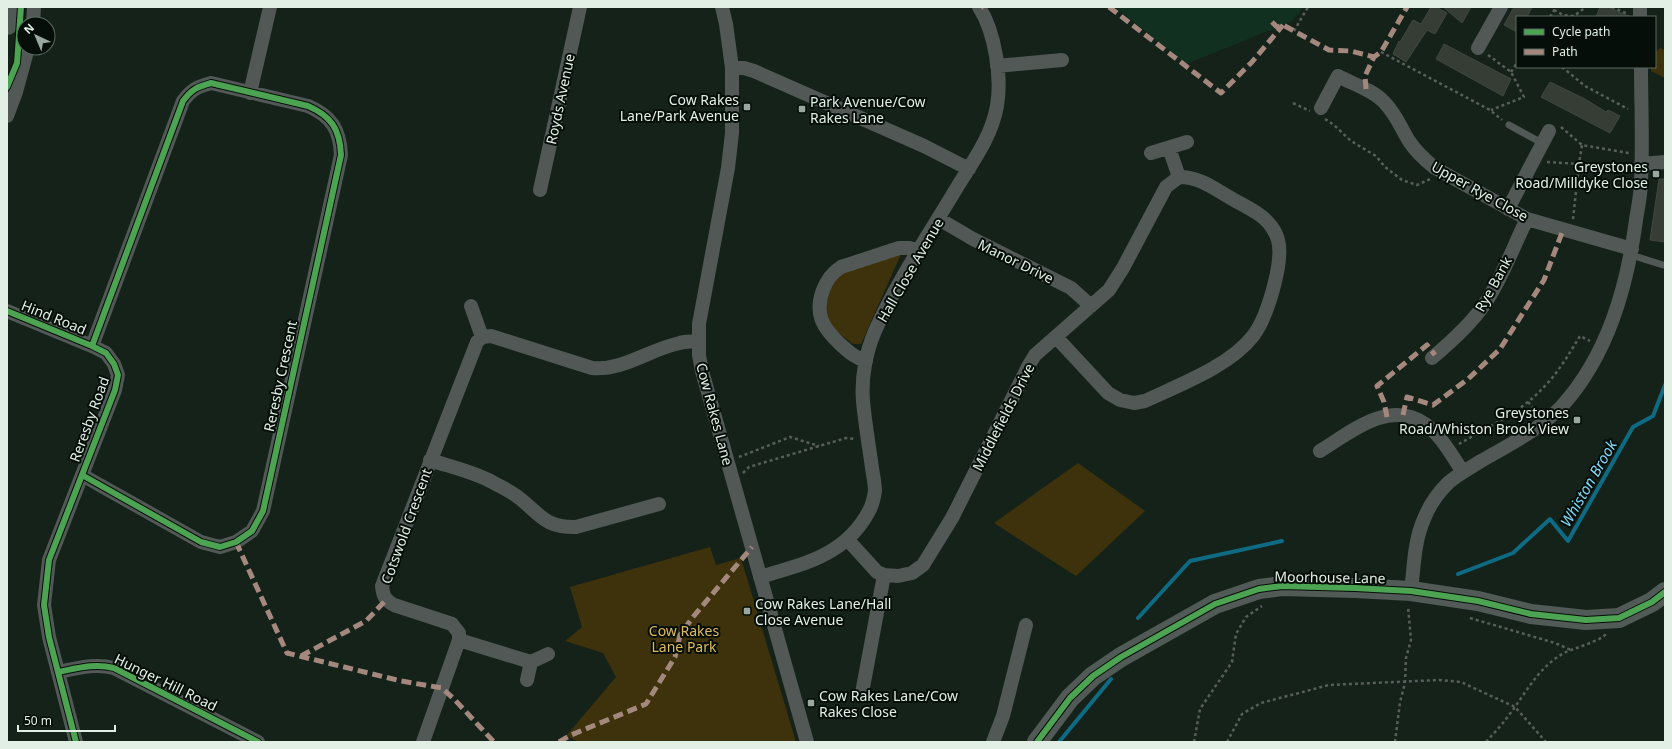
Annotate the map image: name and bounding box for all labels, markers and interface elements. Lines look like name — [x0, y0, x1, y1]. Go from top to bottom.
north arrow — [16, 16, 56, 56]
legend — [1516, 16, 1656, 68]
text: N — [20, 20, 37, 37]
text: Cycle path — [1552, 23, 1610, 40]
text: Path — [1552, 43, 1578, 60]
street label: Royds Avenue — [541, 52, 579, 146]
place label: Cow Rakes Lane/Park Avenue — [620, 90, 739, 125]
place label: Park Avenue/Cow Rakes Lane — [810, 92, 926, 127]
marker: Cow Rakes Lane/Park Avenue — [742, 102, 752, 112]
marker: Park Avenue/Cow Rakes Lane — [797, 104, 807, 114]
street label: Upper Rye Close — [1428, 157, 1532, 225]
place label: Greystones Road/Milldyke Close — [1515, 157, 1648, 192]
marker: Greystones Road/Milldyke Close — [1651, 169, 1661, 179]
street label: Hall Close Avenue — [872, 214, 948, 326]
street label: Manor Drive — [975, 235, 1057, 287]
street label: Rye Bank — [1470, 252, 1516, 315]
street label: Hind Road — [19, 295, 89, 339]
street label: Reresby Crescent — [259, 319, 301, 433]
street label: Cow Rakes Lane — [692, 360, 738, 468]
street label: Middlefields Drive — [968, 360, 1038, 474]
street label: Reresby Road — [65, 374, 113, 464]
place label: Greystones Road/Whiston Brook View — [1399, 403, 1569, 438]
marker: Greystones Road/Whiston Brook View — [1572, 415, 1582, 425]
water label: Whiston Brook — [1555, 436, 1621, 530]
street label: Cotswold Crescent — [376, 466, 436, 586]
street label: Moorhouse Lane — [1274, 567, 1386, 587]
place label: Cow Rakes Lane/Hall Close Avenue — [755, 594, 891, 629]
marker: Cow Rakes Lane/Hall Close Avenue — [742, 606, 752, 616]
park label: Cow Rakes Lane Park — [649, 621, 719, 656]
street label: Hunger Hill Road — [111, 649, 221, 715]
place label: Cow Rakes Lane/Cow Rakes Close — [819, 686, 958, 721]
marker: Cow Rakes Lane/Cow Rakes Close — [806, 698, 816, 708]
scale bar — [18, 707, 115, 733]
text: 50 m — [24, 712, 52, 729]

